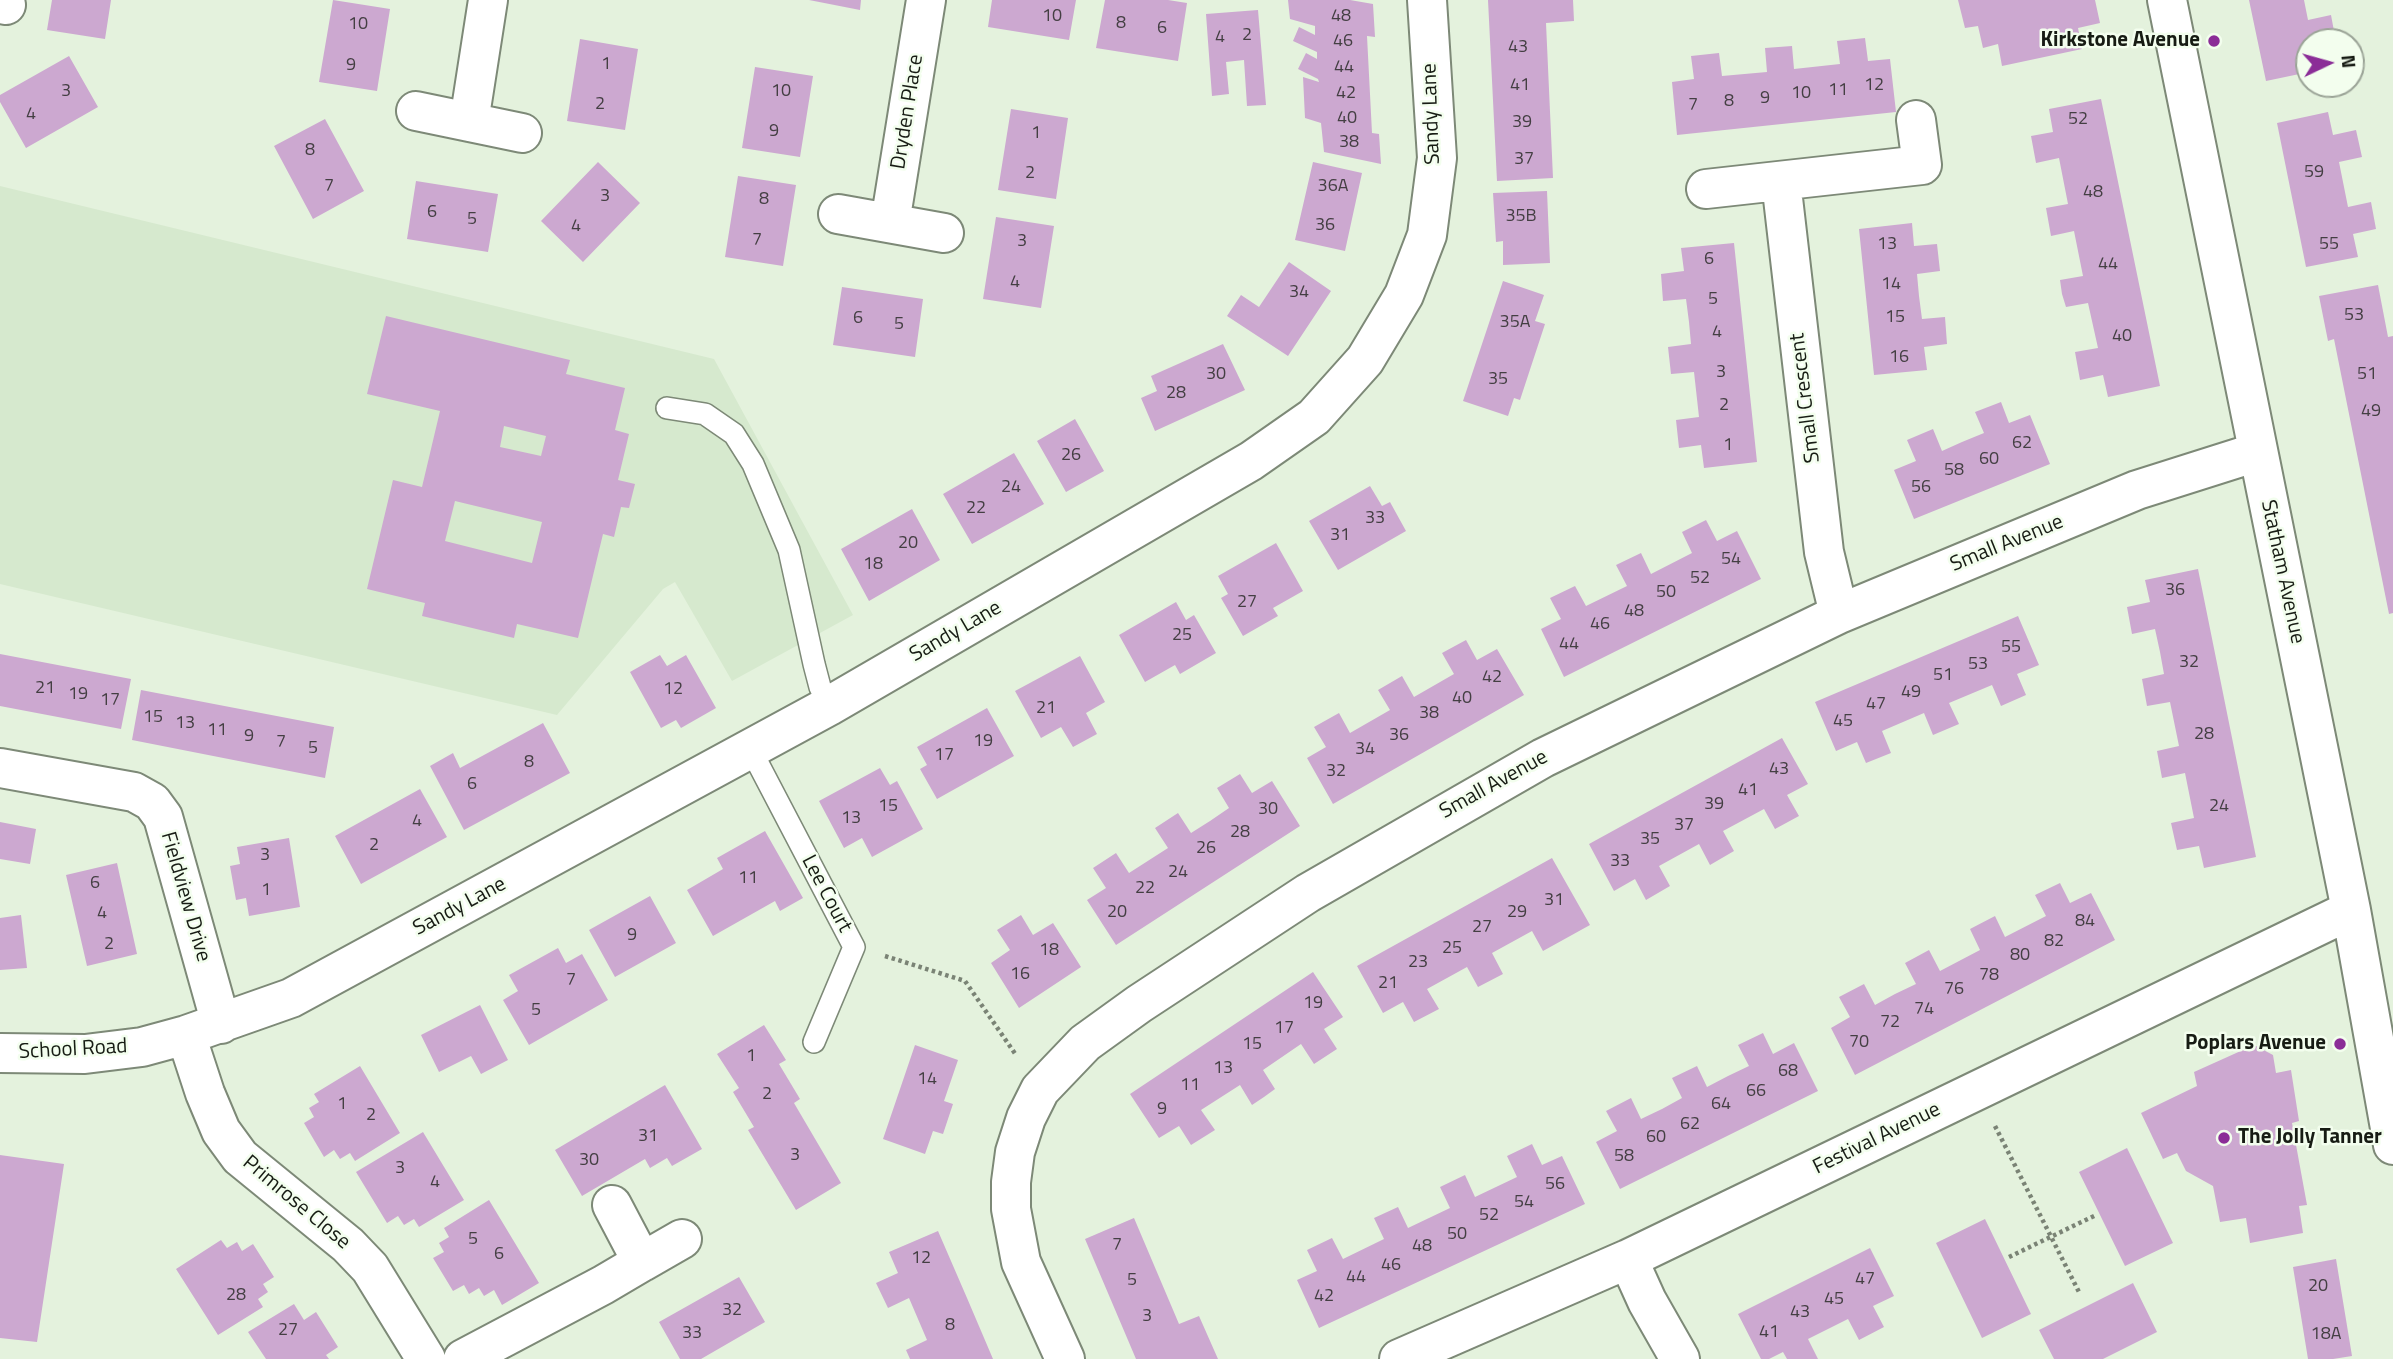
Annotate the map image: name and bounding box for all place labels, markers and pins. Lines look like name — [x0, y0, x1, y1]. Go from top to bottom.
place label: Kirkstone Avenue — [2041, 28, 2200, 54]
marker: Kirkstone Avenue — [2206, 33, 2222, 49]
place label: Poplars Avenue — [2185, 1031, 2326, 1057]
marker: Poplars Avenue — [2332, 1036, 2348, 1052]
place label: The Jolly Tanner — [2238, 1125, 2382, 1151]
marker: The Jolly Tanner — [2216, 1130, 2232, 1146]

